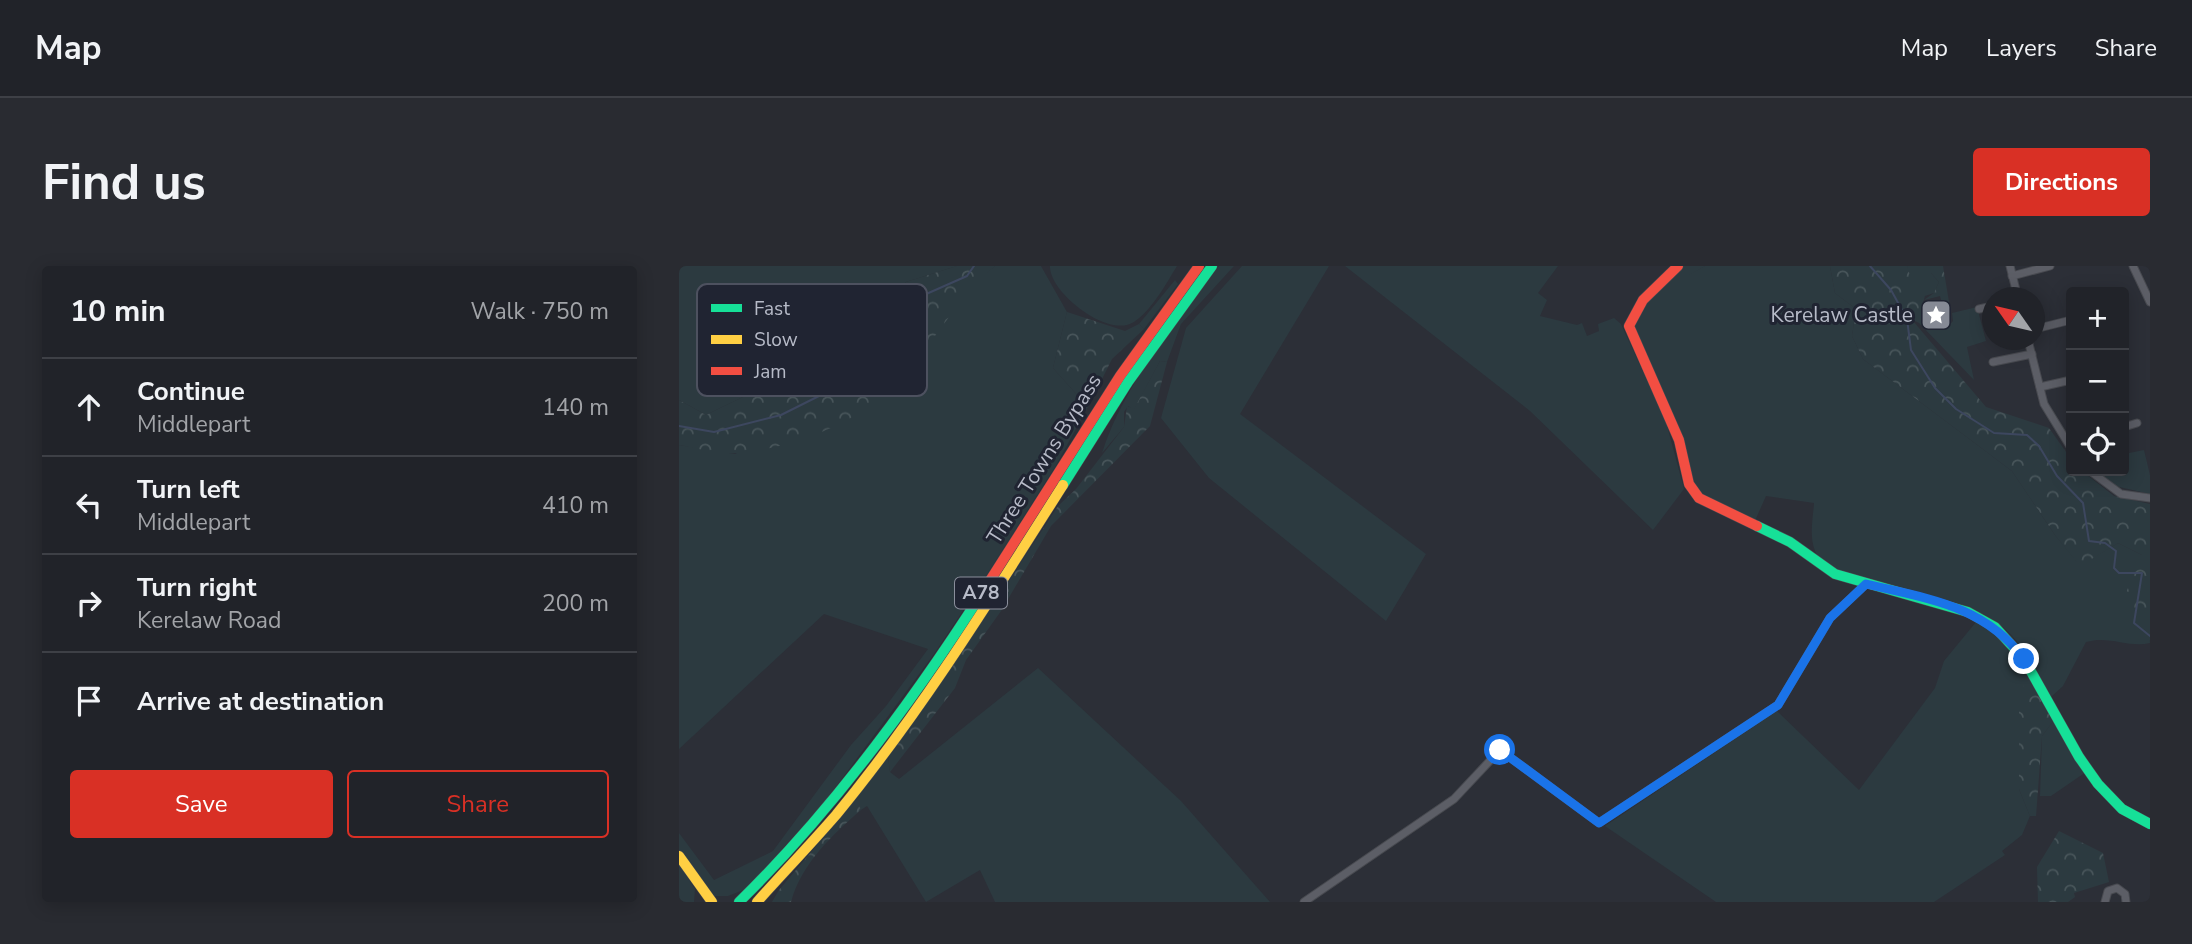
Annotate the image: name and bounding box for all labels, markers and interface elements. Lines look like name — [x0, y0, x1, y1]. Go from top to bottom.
text: Map — [35, 26, 102, 71]
text: Map — [1901, 32, 1948, 64]
text: Layers — [1986, 32, 2057, 64]
text: Share — [2095, 32, 2157, 64]
button: Directions — [1973, 148, 2150, 216]
text: Find us — [42, 149, 206, 216]
legend — [697, 284, 927, 396]
north arrow — [1982, 287, 2045, 350]
map controls — [2066, 287, 2129, 476]
button: + — [2066, 287, 2129, 350]
text: 10 min — [70, 291, 166, 332]
text: Walk · 750 m — [470, 296, 609, 327]
text: Fast — [754, 296, 790, 322]
place icon: Kerelaw Castle — [1919, 298, 1953, 332]
place label: Kerelaw Castle — [1771, 301, 1913, 329]
text: Slow — [754, 327, 798, 353]
button: − — [2066, 350, 2129, 413]
text: Jam — [753, 359, 787, 385]
street label: Three Towns Bypass — [980, 369, 1108, 549]
text: Continue — [137, 374, 245, 409]
icon: ahead — [70, 388, 108, 426]
text: 140 m — [542, 392, 609, 423]
text: Middlepart — [137, 409, 250, 440]
button: locate — [2066, 413, 2129, 476]
text: Turn left — [137, 472, 240, 507]
icon: left — [70, 486, 108, 524]
text: 410 m — [542, 490, 609, 521]
text: Middlepart — [137, 507, 250, 538]
text: Turn right — [137, 570, 256, 605]
road number: A78 — [955, 578, 1007, 608]
icon: right — [70, 584, 108, 622]
text: 200 m — [542, 588, 609, 619]
text: Kerelaw Road — [137, 605, 281, 636]
route end — [2008, 643, 2039, 674]
icon: arrive — [70, 682, 108, 720]
text: Arrive at destination — [137, 684, 384, 719]
route start — [1484, 734, 1515, 765]
button: Save — [70, 770, 333, 838]
button: Share — [347, 770, 609, 838]

